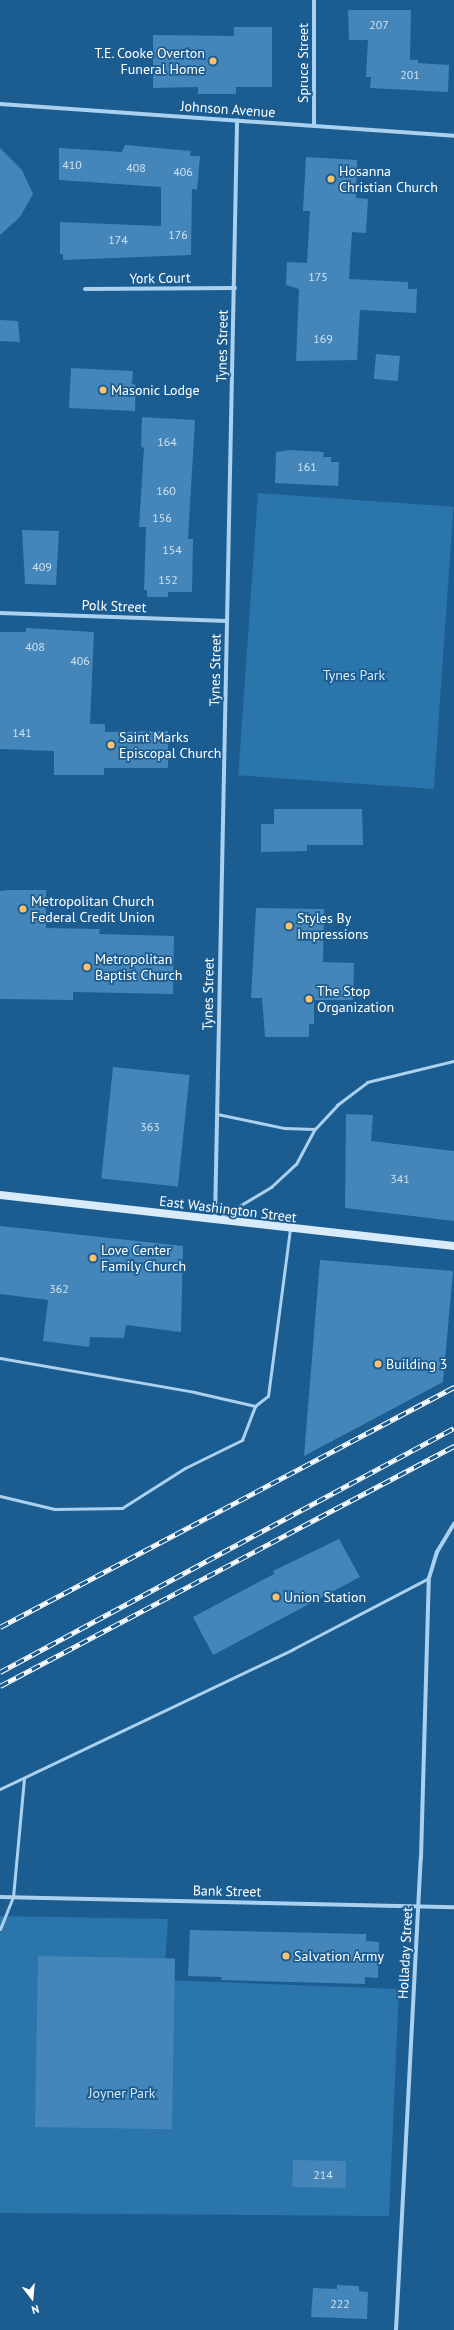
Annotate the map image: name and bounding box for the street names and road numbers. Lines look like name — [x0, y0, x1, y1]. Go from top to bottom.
street label: Spruce Street — [295, 23, 311, 103]
street label: Johnson Avenue — [180, 97, 276, 121]
street label: York Court — [129, 269, 191, 287]
street label: Tynes Street — [213, 310, 231, 382]
street label: Polk Street — [81, 596, 147, 616]
street label: Tynes Street — [206, 634, 224, 706]
street label: Tynes Street — [199, 958, 217, 1030]
street label: East Washington Street — [158, 1192, 298, 1226]
street label: Bank Street — [192, 1882, 262, 1900]
street label: Holladay Street — [394, 1906, 416, 2000]

